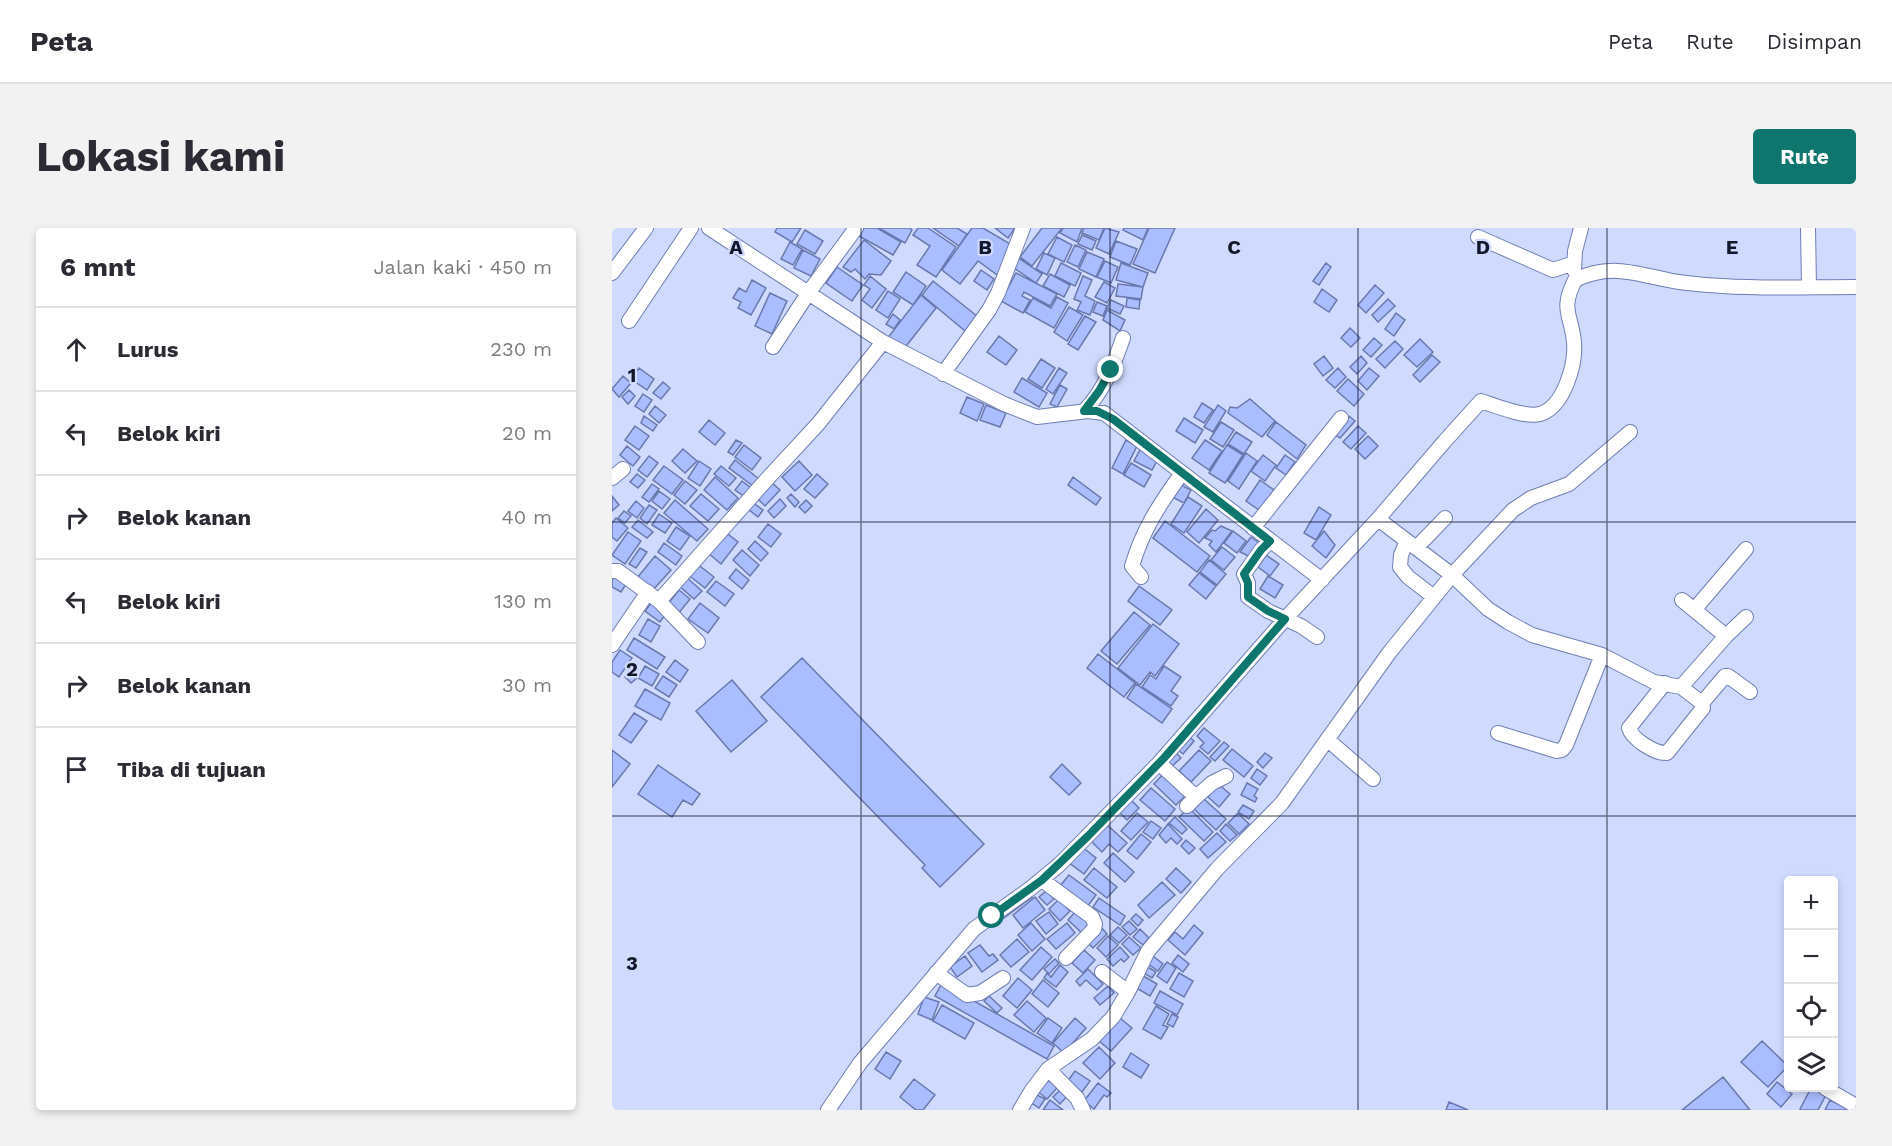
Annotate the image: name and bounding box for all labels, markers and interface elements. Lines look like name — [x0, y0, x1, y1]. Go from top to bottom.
text: Peta — [30, 25, 93, 58]
text: Peta — [1608, 29, 1653, 54]
text: Rute — [1686, 29, 1734, 54]
text: Disimpan — [1767, 29, 1862, 54]
button: Rute — [1753, 129, 1856, 184]
text: Lokasi kami — [36, 132, 285, 181]
text: A — [729, 235, 743, 259]
text: B — [978, 235, 992, 259]
text: C — [1227, 235, 1241, 259]
text: D — [1476, 235, 1490, 259]
text: E — [1726, 235, 1738, 259]
text: 6 mnt — [60, 252, 135, 282]
text: Jalan kaki · 450 m — [374, 255, 552, 279]
icon: ahead — [60, 333, 93, 366]
text: Lurus — [117, 337, 179, 362]
text: 230 m — [490, 337, 552, 361]
route end — [1097, 356, 1123, 382]
text: 1 — [628, 363, 636, 387]
icon: left — [60, 417, 93, 450]
text: Belok kiri — [117, 421, 221, 446]
text: 20 m — [502, 421, 552, 445]
icon: right — [60, 501, 93, 534]
text: Belok kanan — [117, 505, 251, 530]
text: 40 m — [501, 505, 552, 529]
icon: left — [60, 585, 93, 618]
text: Belok kiri — [117, 589, 221, 614]
text: 130 m — [494, 589, 552, 613]
text: 2 — [626, 657, 638, 681]
icon: right — [60, 669, 93, 702]
text: Belok kanan — [117, 673, 251, 698]
text: 30 m — [502, 673, 552, 697]
icon: arrive — [60, 753, 93, 786]
text: Tiba di tujuan — [117, 757, 266, 782]
map controls — [1784, 876, 1838, 1092]
button: + — [1784, 876, 1838, 930]
route start — [978, 902, 1004, 928]
button: − — [1784, 930, 1838, 984]
text: 3 — [626, 951, 638, 975]
button: locate — [1784, 984, 1838, 1038]
button: layers — [1784, 1038, 1838, 1092]

